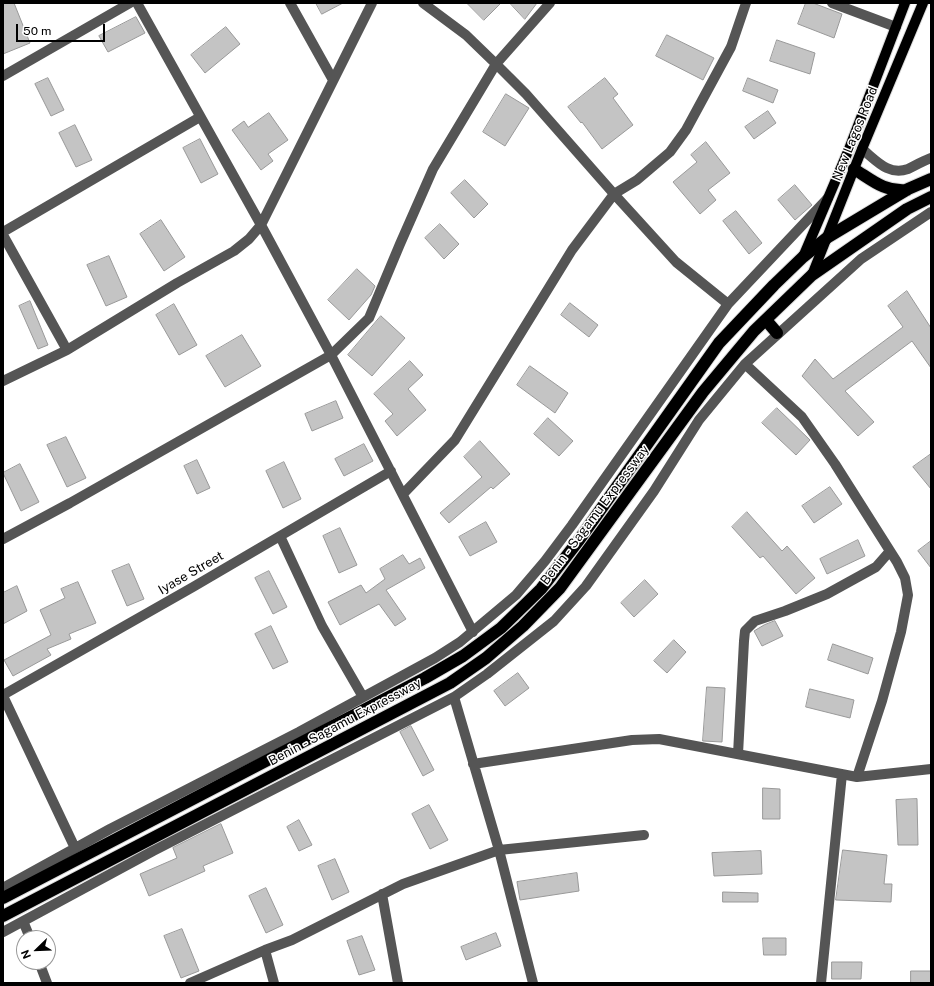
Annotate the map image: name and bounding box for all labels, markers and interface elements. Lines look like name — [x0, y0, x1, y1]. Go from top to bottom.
scale bar — [18, 16, 107, 42]
text: 50 m — [23, 24, 51, 38]
street label: New Lagos Road — [829, 84, 881, 184]
street label: Benin - Sagamu Expressway — [537, 442, 653, 588]
street label: Iyase Street — [156, 548, 226, 598]
street label: Benin - Sagamu Expressway — [266, 675, 424, 769]
north arrow — [16, 930, 56, 970]
text: N — [19, 948, 33, 961]

